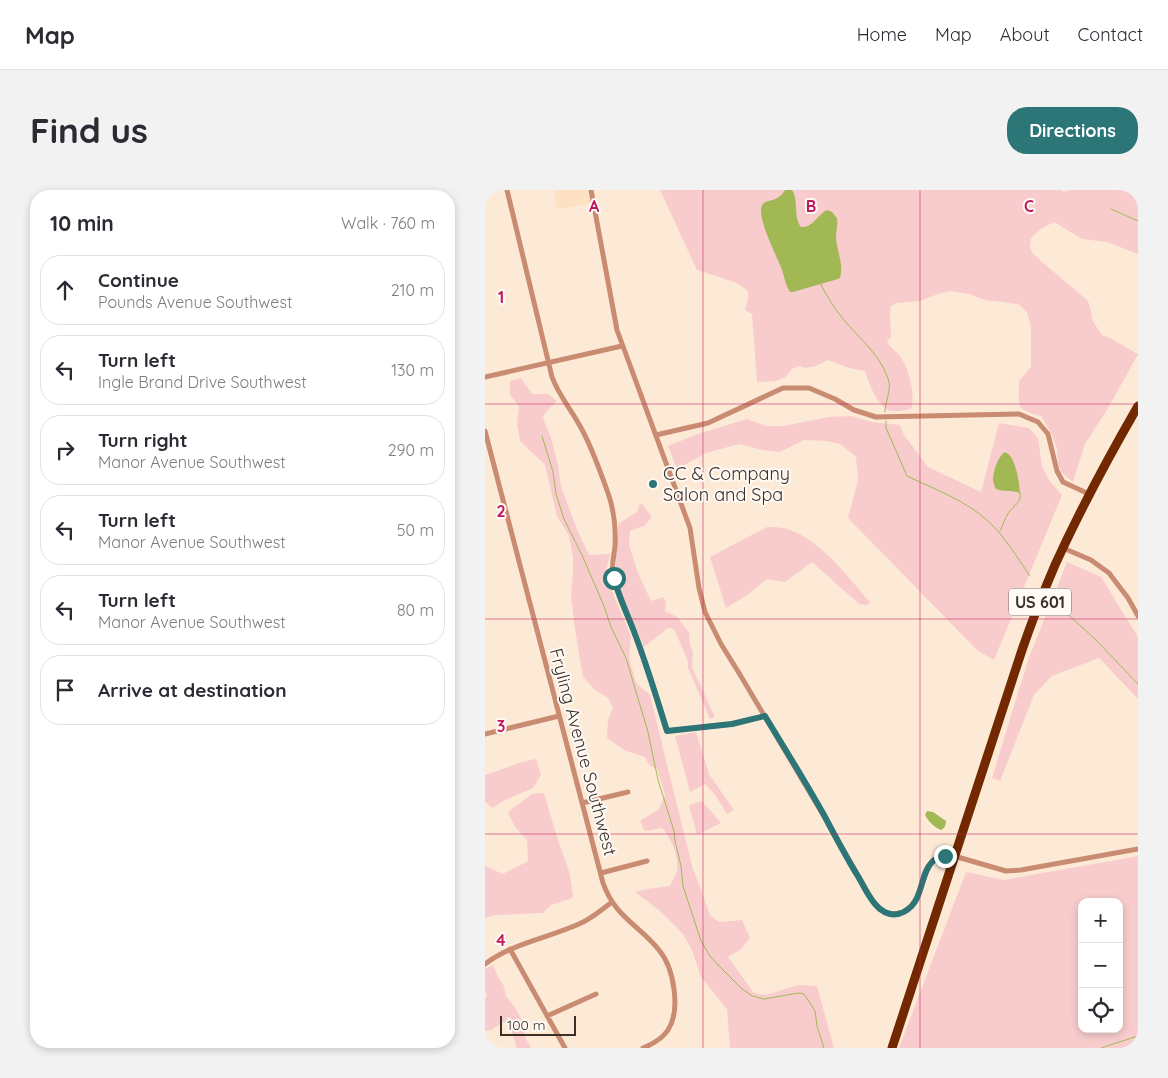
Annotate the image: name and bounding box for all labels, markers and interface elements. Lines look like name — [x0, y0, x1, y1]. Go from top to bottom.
text: Map — [25, 20, 75, 50]
text: Home — [857, 23, 907, 46]
text: Map — [935, 23, 972, 46]
text: About — [1000, 23, 1050, 46]
text: Contact — [1078, 23, 1143, 46]
button: Directions — [1007, 107, 1138, 154]
text: Find us — [30, 108, 148, 152]
text: A — [589, 196, 600, 216]
text: B — [806, 196, 816, 216]
text: C — [1024, 196, 1034, 216]
text: 10 min — [50, 210, 114, 236]
text: Walk · 760 m — [341, 213, 435, 233]
text: Continue — [98, 268, 179, 292]
icon: ahead — [51, 276, 79, 304]
text: 210 m — [391, 280, 434, 300]
text: 1 — [498, 287, 504, 307]
text: Pounds Avenue Southwest — [98, 292, 292, 312]
text: Turn left — [98, 348, 176, 372]
icon: left — [51, 356, 79, 384]
text: 130 m — [391, 360, 434, 380]
text: Ingle Brand Drive Southwest — [98, 372, 307, 392]
text: Turn right — [98, 428, 187, 452]
icon: right — [51, 436, 79, 464]
text: 290 m — [388, 440, 434, 460]
text: Manor Avenue Southwest — [98, 452, 286, 472]
place label: CC & Company Salon and Spa — [663, 462, 790, 506]
marker: CC & Company Salon and Spa — [647, 478, 659, 490]
text: 2 — [496, 501, 506, 521]
text: Turn left — [98, 508, 176, 532]
icon: left — [51, 516, 79, 544]
text: 50 m — [397, 520, 434, 540]
text: Manor Avenue Southwest — [98, 532, 286, 552]
route start — [603, 567, 626, 590]
text: Turn left — [98, 588, 176, 612]
road number: US 601 — [1009, 588, 1071, 616]
icon: left — [51, 596, 79, 624]
text: 80 m — [397, 600, 434, 620]
text: Manor Avenue Southwest — [98, 612, 286, 632]
street label: Fryling Avenue Southwest — [545, 646, 622, 858]
icon: arrive — [51, 676, 79, 704]
text: Arrive at destination — [98, 678, 287, 702]
text: 3 — [497, 716, 505, 736]
route end — [934, 845, 957, 868]
map controls — [1078, 898, 1123, 1033]
button: + — [1078, 898, 1123, 943]
text: 4 — [496, 930, 506, 950]
button: − — [1078, 943, 1123, 988]
button: locate — [1078, 988, 1123, 1033]
scale bar — [500, 1013, 576, 1036]
text: 100 m — [507, 1016, 545, 1034]

